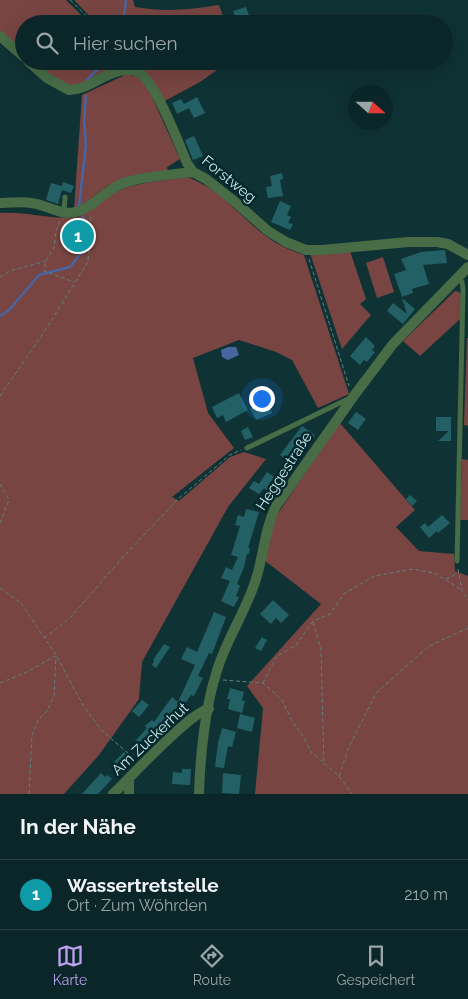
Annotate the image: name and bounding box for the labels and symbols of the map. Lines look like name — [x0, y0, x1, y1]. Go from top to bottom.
north arrow — [348, 85, 393, 130]
street label: Forstweg — [198, 152, 260, 206]
pin: 1 — [62, 217, 94, 255]
your location — [249, 386, 275, 412]
street label: Heggestraße — [252, 428, 316, 514]
street label: Am Zuckerhut — [108, 699, 192, 779]

